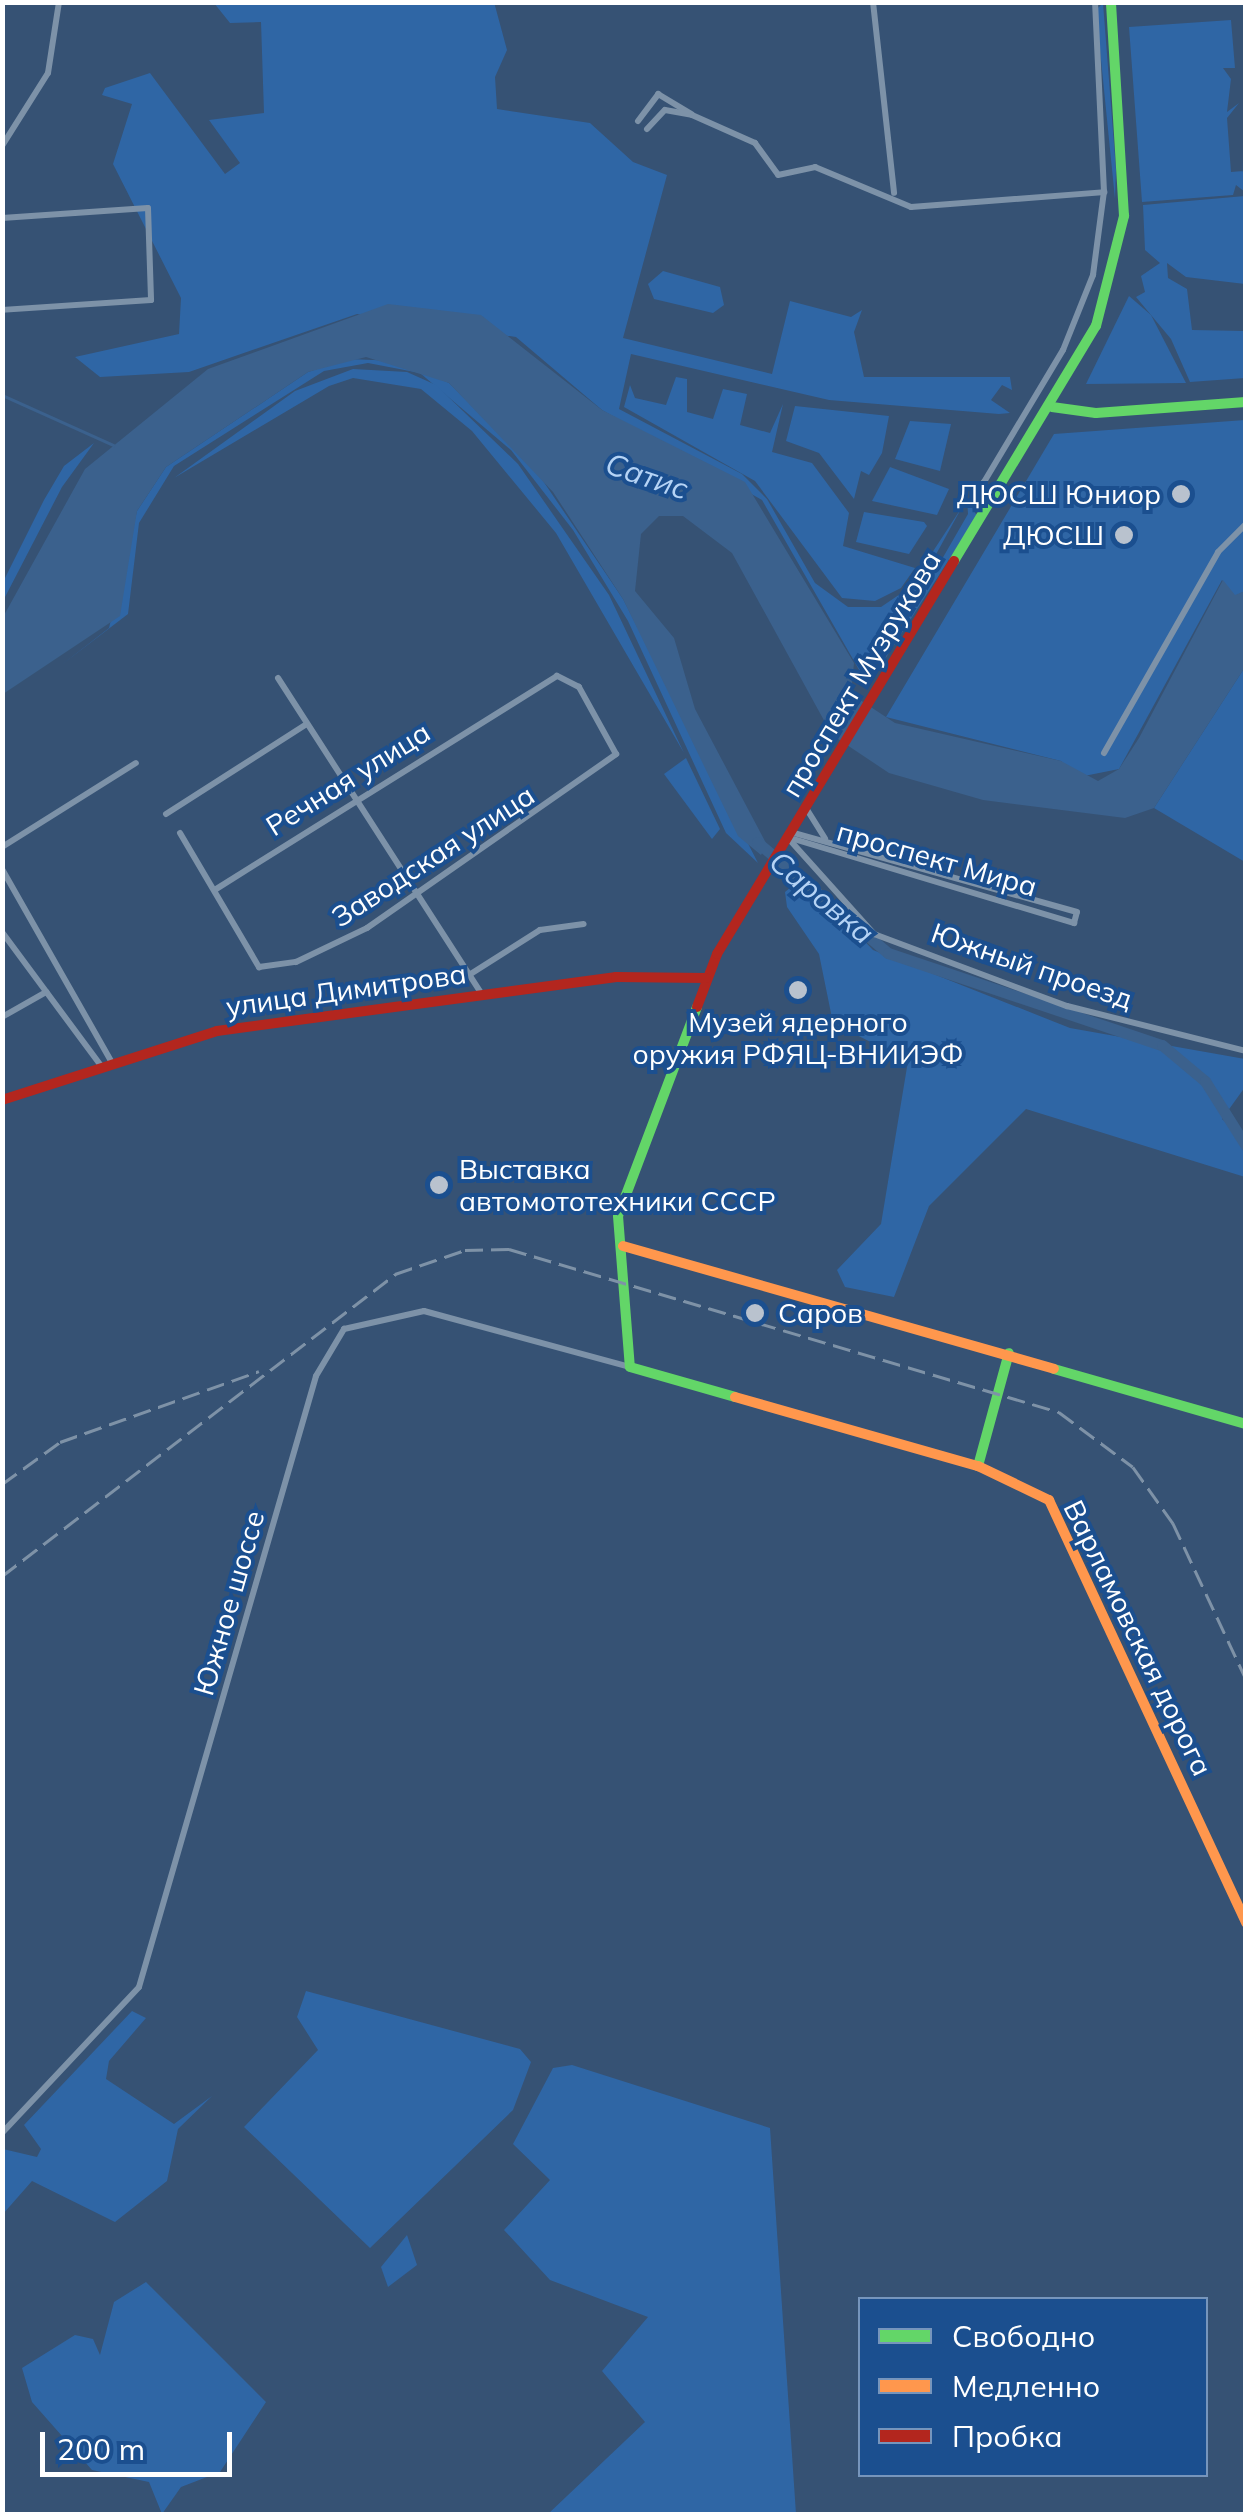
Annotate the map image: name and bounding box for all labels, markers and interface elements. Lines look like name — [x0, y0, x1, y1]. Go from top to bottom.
water label: Сатис — [601, 445, 693, 507]
place label: ДЮСШ Юниор — [957, 477, 1161, 511]
marker: ДЮСШ Юниор — [1170, 483, 1192, 505]
place label: ДЮСШ — [1003, 518, 1104, 552]
marker: ДЮСШ — [1113, 524, 1135, 546]
street label: проспект Музрукова — [774, 545, 948, 803]
street label: Речная улица — [260, 715, 436, 843]
street label: Заводская улица — [325, 778, 541, 934]
street label: проспект Мира — [833, 814, 1041, 904]
water label: Саровка — [762, 843, 882, 951]
street label: Южный проезд — [927, 916, 1137, 1016]
street label: улица Димитрова — [224, 957, 468, 1023]
marker: Музей ядерного оружия РФЯЦ-ВНИИЭФ — [787, 979, 809, 1001]
place label: Музей ядерного оружия РФЯЦ-ВНИИЭФ — [632, 1005, 964, 1071]
place label: Выставка автомототехники СССР — [459, 1152, 776, 1218]
marker: Выставка автомототехники СССР — [428, 1174, 450, 1196]
place label: Саров — [778, 1296, 863, 1330]
marker: Саров — [742, 1300, 768, 1326]
street label: Варламовская дорога — [1057, 1495, 1219, 1781]
street label: Южное шоссе — [187, 1507, 271, 1699]
legend — [858, 2297, 1208, 2477]
text: Свободно — [952, 2317, 1095, 2355]
text: Медленно — [952, 2367, 1100, 2405]
scale bar — [45, 2412, 238, 2474]
text: Пробка — [952, 2417, 1063, 2455]
text: 200 m — [57, 2430, 145, 2468]

